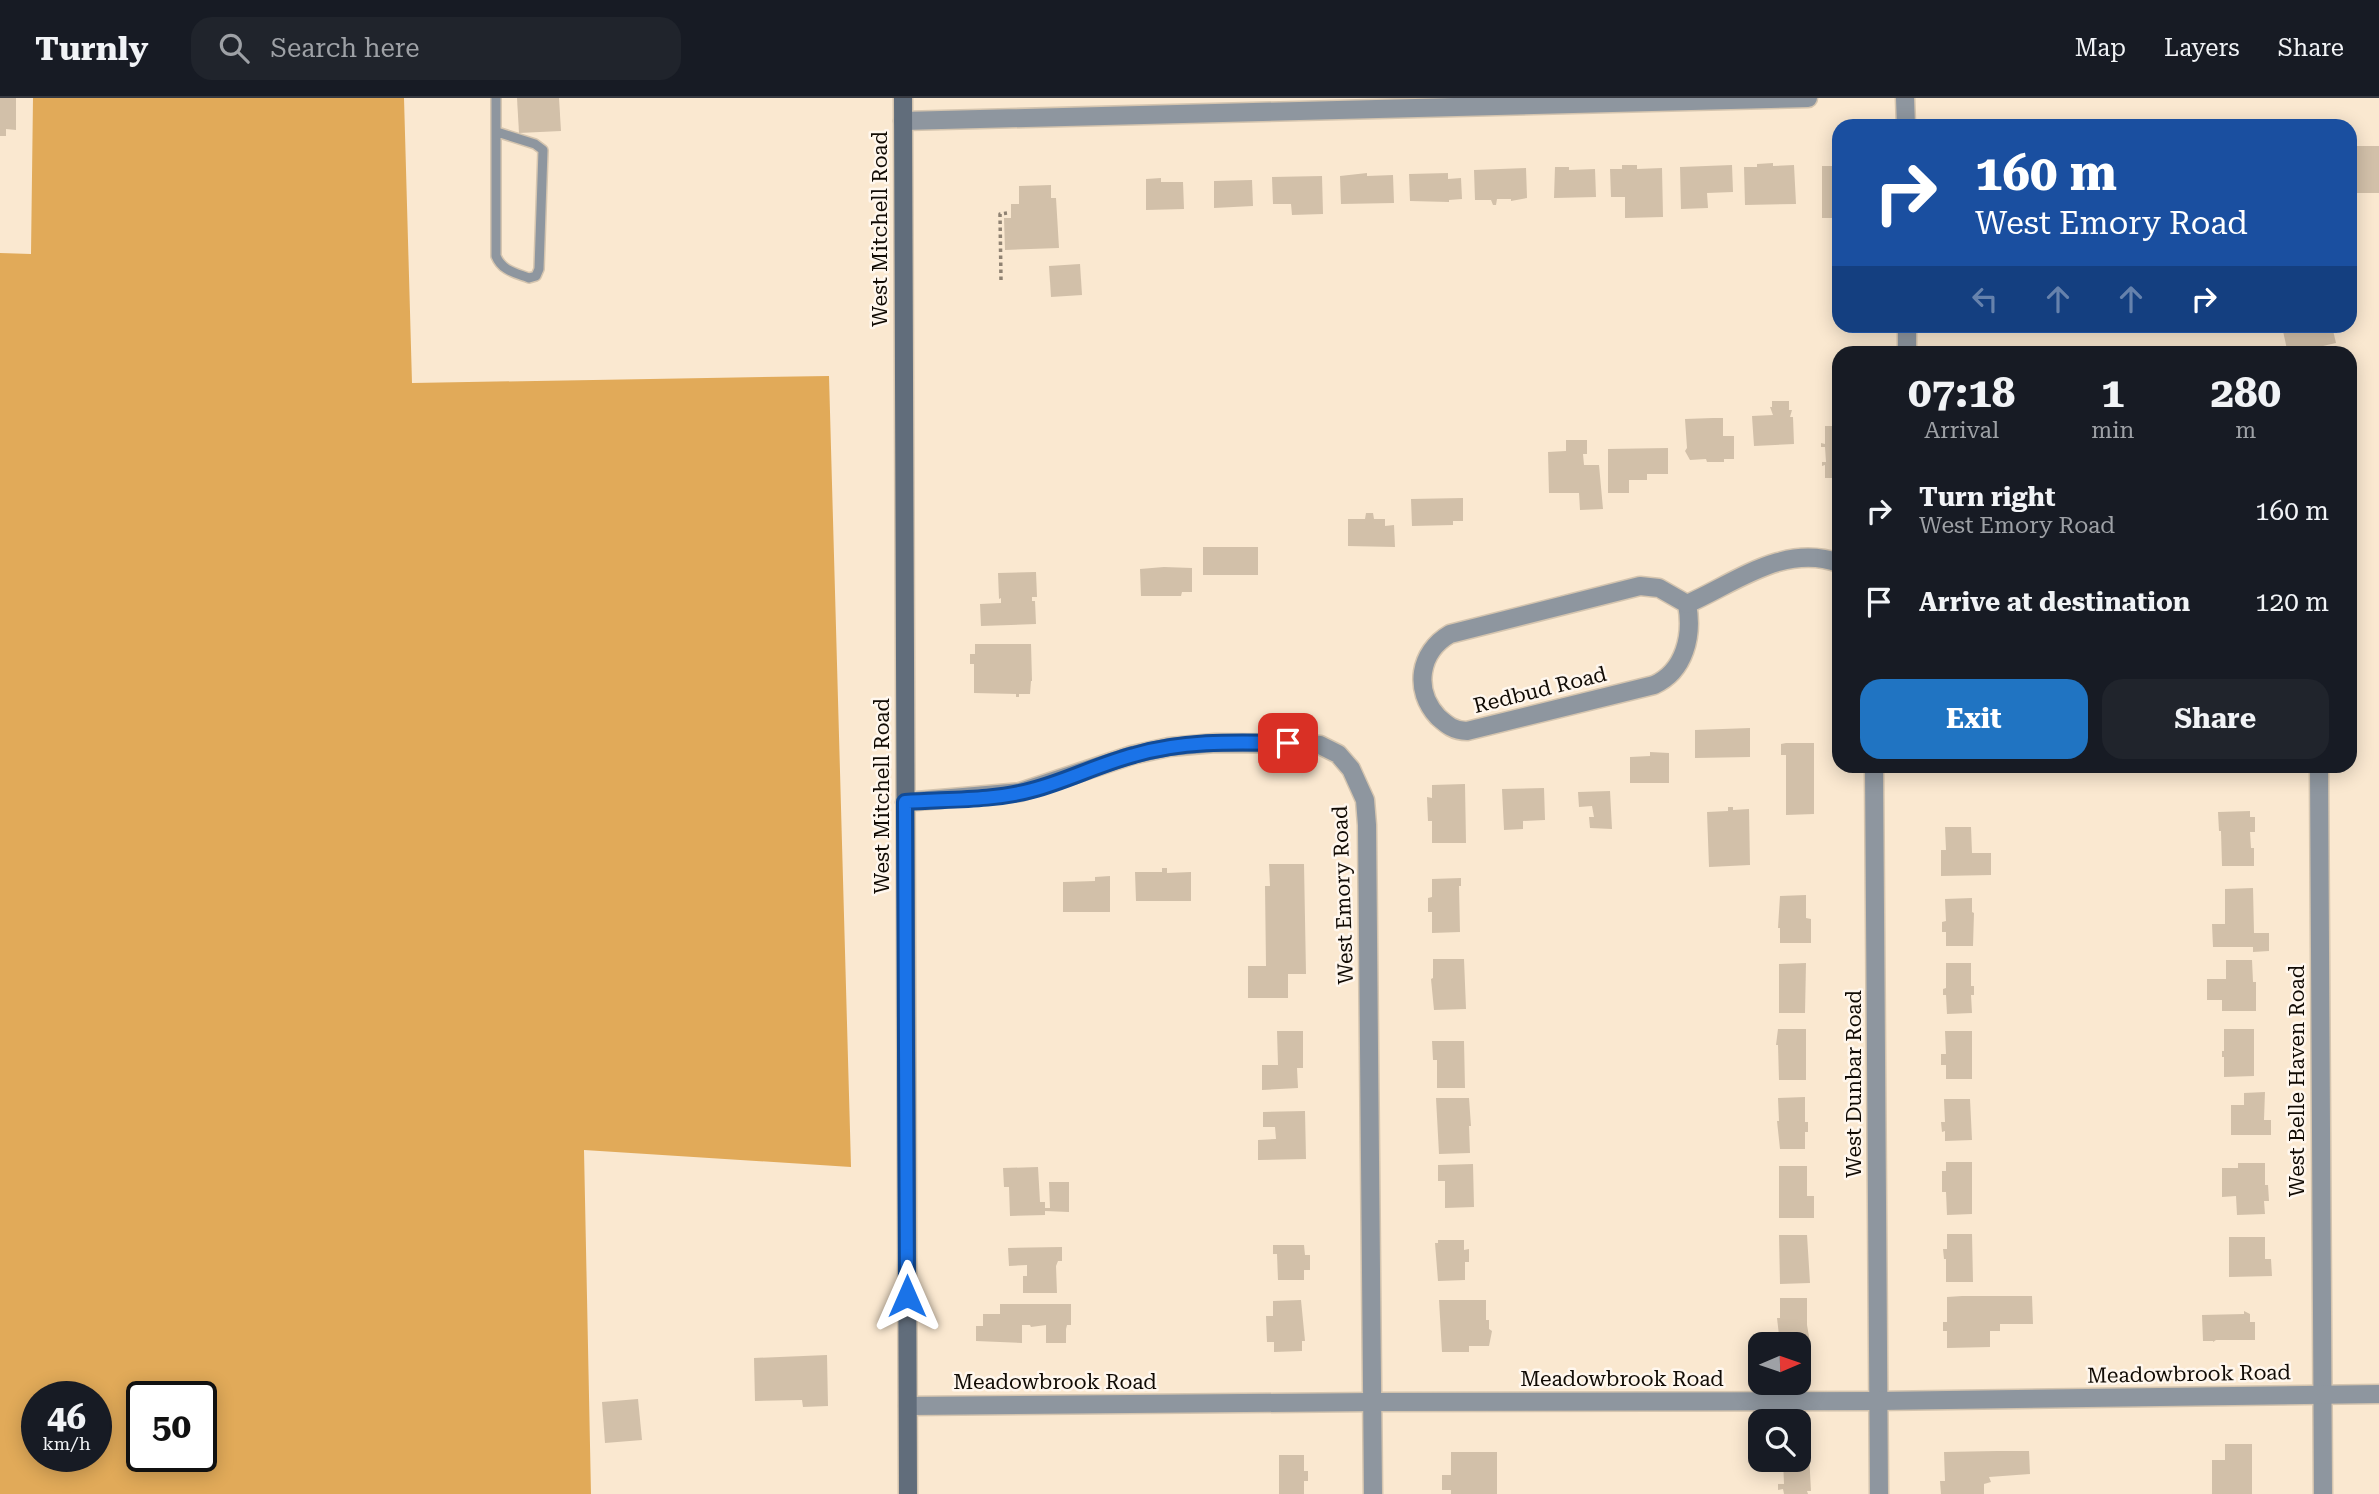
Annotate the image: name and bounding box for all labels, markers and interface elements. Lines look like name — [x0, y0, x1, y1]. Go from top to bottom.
search box — [191, 17, 681, 80]
text: Turnly — [35, 29, 149, 68]
icon: search — [215, 29, 253, 67]
text: Search here — [271, 33, 419, 63]
text: Map — [2075, 34, 2126, 62]
text: Layers — [2164, 34, 2240, 62]
text: Share — [2278, 34, 2344, 62]
street label: West Mitchell Road — [868, 131, 892, 327]
text: 160 m — [1975, 145, 2117, 202]
icon: right — [1860, 147, 1951, 238]
text: West Emory Road — [1975, 204, 2248, 242]
icon: left — [1966, 280, 2004, 318]
icon: ahead — [2039, 280, 2077, 318]
icon: ahead — [2112, 280, 2150, 318]
icon: right — [2185, 280, 2223, 318]
text: 07:18 — [1908, 368, 2015, 417]
text: 1 — [2101, 368, 2125, 417]
text: 280 — [2210, 368, 2281, 417]
text: Arrival — [1924, 417, 1999, 444]
text: min — [2091, 417, 2134, 444]
text: m — [2235, 417, 2256, 444]
text: Turn right — [1919, 482, 2055, 512]
icon: right — [1860, 492, 1898, 530]
text: 160 m — [2255, 496, 2329, 526]
text: West Emory Road — [1919, 512, 2115, 539]
icon: arrive — [1860, 583, 1898, 621]
text: Arrive at destination — [1919, 587, 2190, 617]
text: 120 m — [2255, 587, 2329, 617]
street label: Redbud Road — [1471, 662, 1610, 718]
button: Exit — [1860, 679, 2088, 759]
button: Share — [2102, 679, 2329, 759]
street label: West Mitchell Road — [870, 698, 894, 894]
pin — [1258, 713, 1318, 773]
icon: arrive — [1269, 724, 1307, 762]
street label: West Emory Road — [1328, 805, 1358, 985]
street label: West Belle Haven Road — [2285, 964, 2309, 1197]
street label: West Dunbar Road — [1842, 990, 1866, 1178]
position arrow — [870, 1259, 944, 1333]
north arrow — [1748, 1332, 1811, 1395]
map controls — [1748, 1332, 1811, 1472]
street label: Meadowbrook Road — [2087, 1360, 2292, 1388]
street label: Meadowbrook Road — [1520, 1367, 1724, 1391]
street label: Meadowbrook Road — [953, 1370, 1157, 1394]
speed limit sign: 50 — [126, 1381, 217, 1472]
text: 46 — [47, 1397, 86, 1438]
button: search — [1748, 1409, 1811, 1472]
text: km/h — [42, 1433, 91, 1454]

